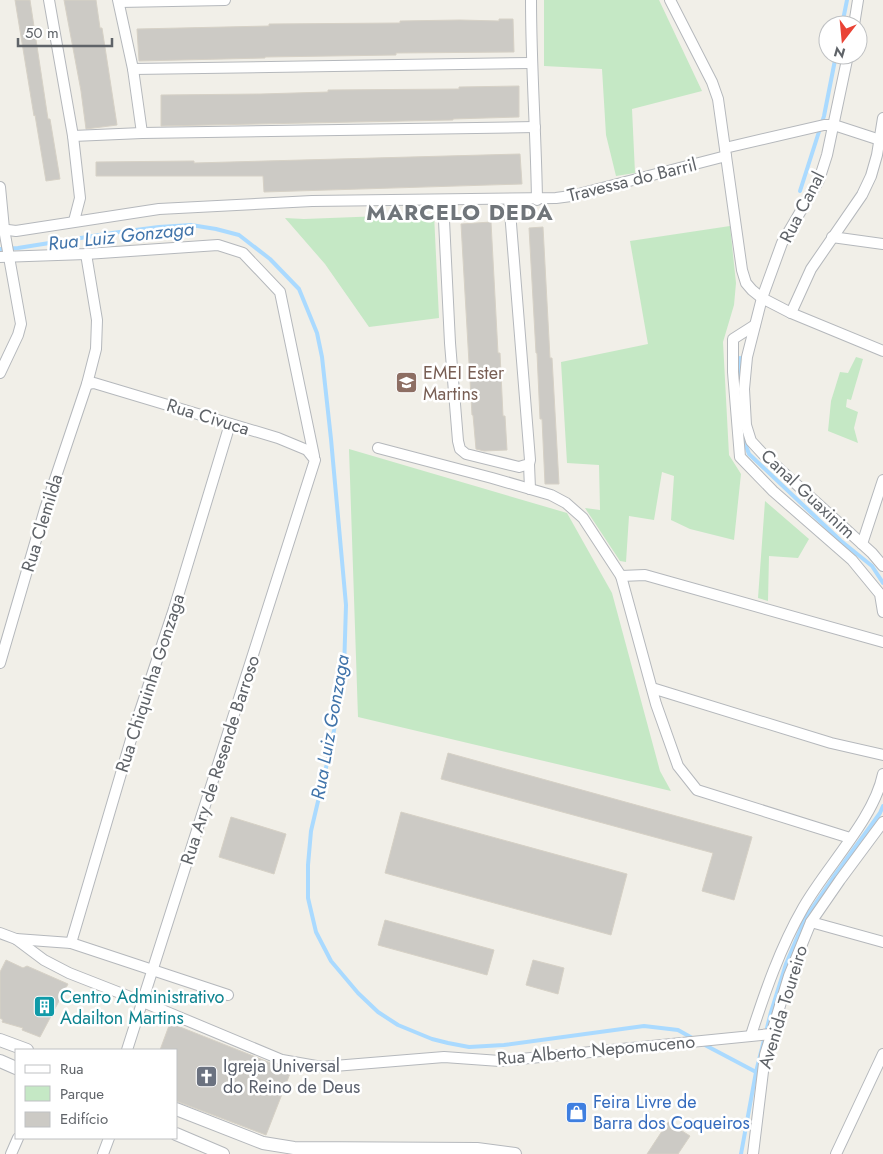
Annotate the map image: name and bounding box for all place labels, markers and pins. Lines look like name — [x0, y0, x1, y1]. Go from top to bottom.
place label: EMEI Ester Martins — [423, 360, 505, 407]
school or university icon: EMEI Ester Martins — [395, 371, 419, 395]
place label: Centro Administrativo Adailton Martins — [60, 984, 225, 1031]
building icon: Centro Administrativo Adailton Martins — [32, 995, 56, 1019]
place label: Igreja Universal do Reino de Deus — [223, 1053, 360, 1100]
church icon: Igreja Universal do Reino de Deus — [195, 1064, 219, 1088]
place label: Feira Livre de Barra dos Coqueiros — [593, 1089, 750, 1136]
shop icon: Feira Livre de Barra dos Coqueiros — [565, 1100, 589, 1124]

